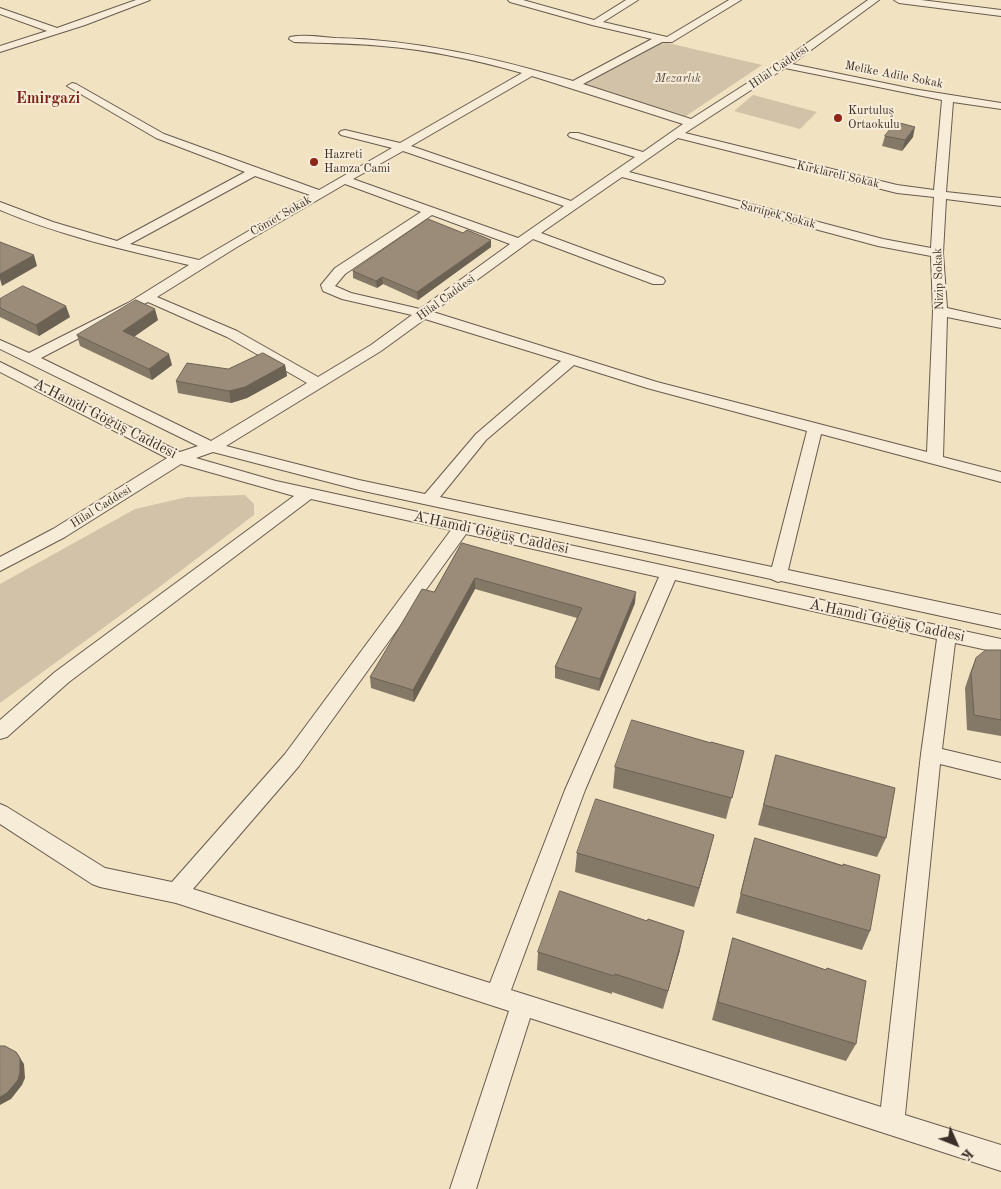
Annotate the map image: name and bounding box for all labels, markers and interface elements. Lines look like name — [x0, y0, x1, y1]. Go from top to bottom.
street label: Hilal Caddesi — [746, 42, 812, 92]
street label: Melike Adile Sokak — [844, 58, 944, 92]
park label: Mezarlık — [655, 72, 701, 86]
district label: Emirgazi — [16, 89, 80, 109]
place label: Kurtuluş Ortaokulu — [848, 104, 900, 132]
marker: Kurtuluş Ortaokulu — [832, 112, 844, 124]
place label: Hazreti Hamza Cami — [324, 148, 390, 176]
marker: Hazreti Hamza Cami — [308, 156, 320, 168]
street label: Kırklareli Sokak — [795, 158, 881, 192]
street label: Cömet Sokak — [248, 193, 314, 239]
street label: Sarıipek Sokak — [739, 198, 817, 232]
street label: Nizip Sokak — [931, 248, 947, 310]
street label: Hilal Caddesi — [414, 272, 478, 324]
street label: A.Hamdi Göğüş Caddesi — [30, 375, 180, 463]
street label: Hilal Caddesi — [68, 483, 134, 531]
street label: A.Hamdi Göğüş Caddesi — [412, 508, 570, 558]
street label: A.Hamdi Göğüş Caddesi — [808, 596, 966, 646]
north arrow — [931, 1119, 981, 1169]
text: K — [958, 1146, 976, 1163]

